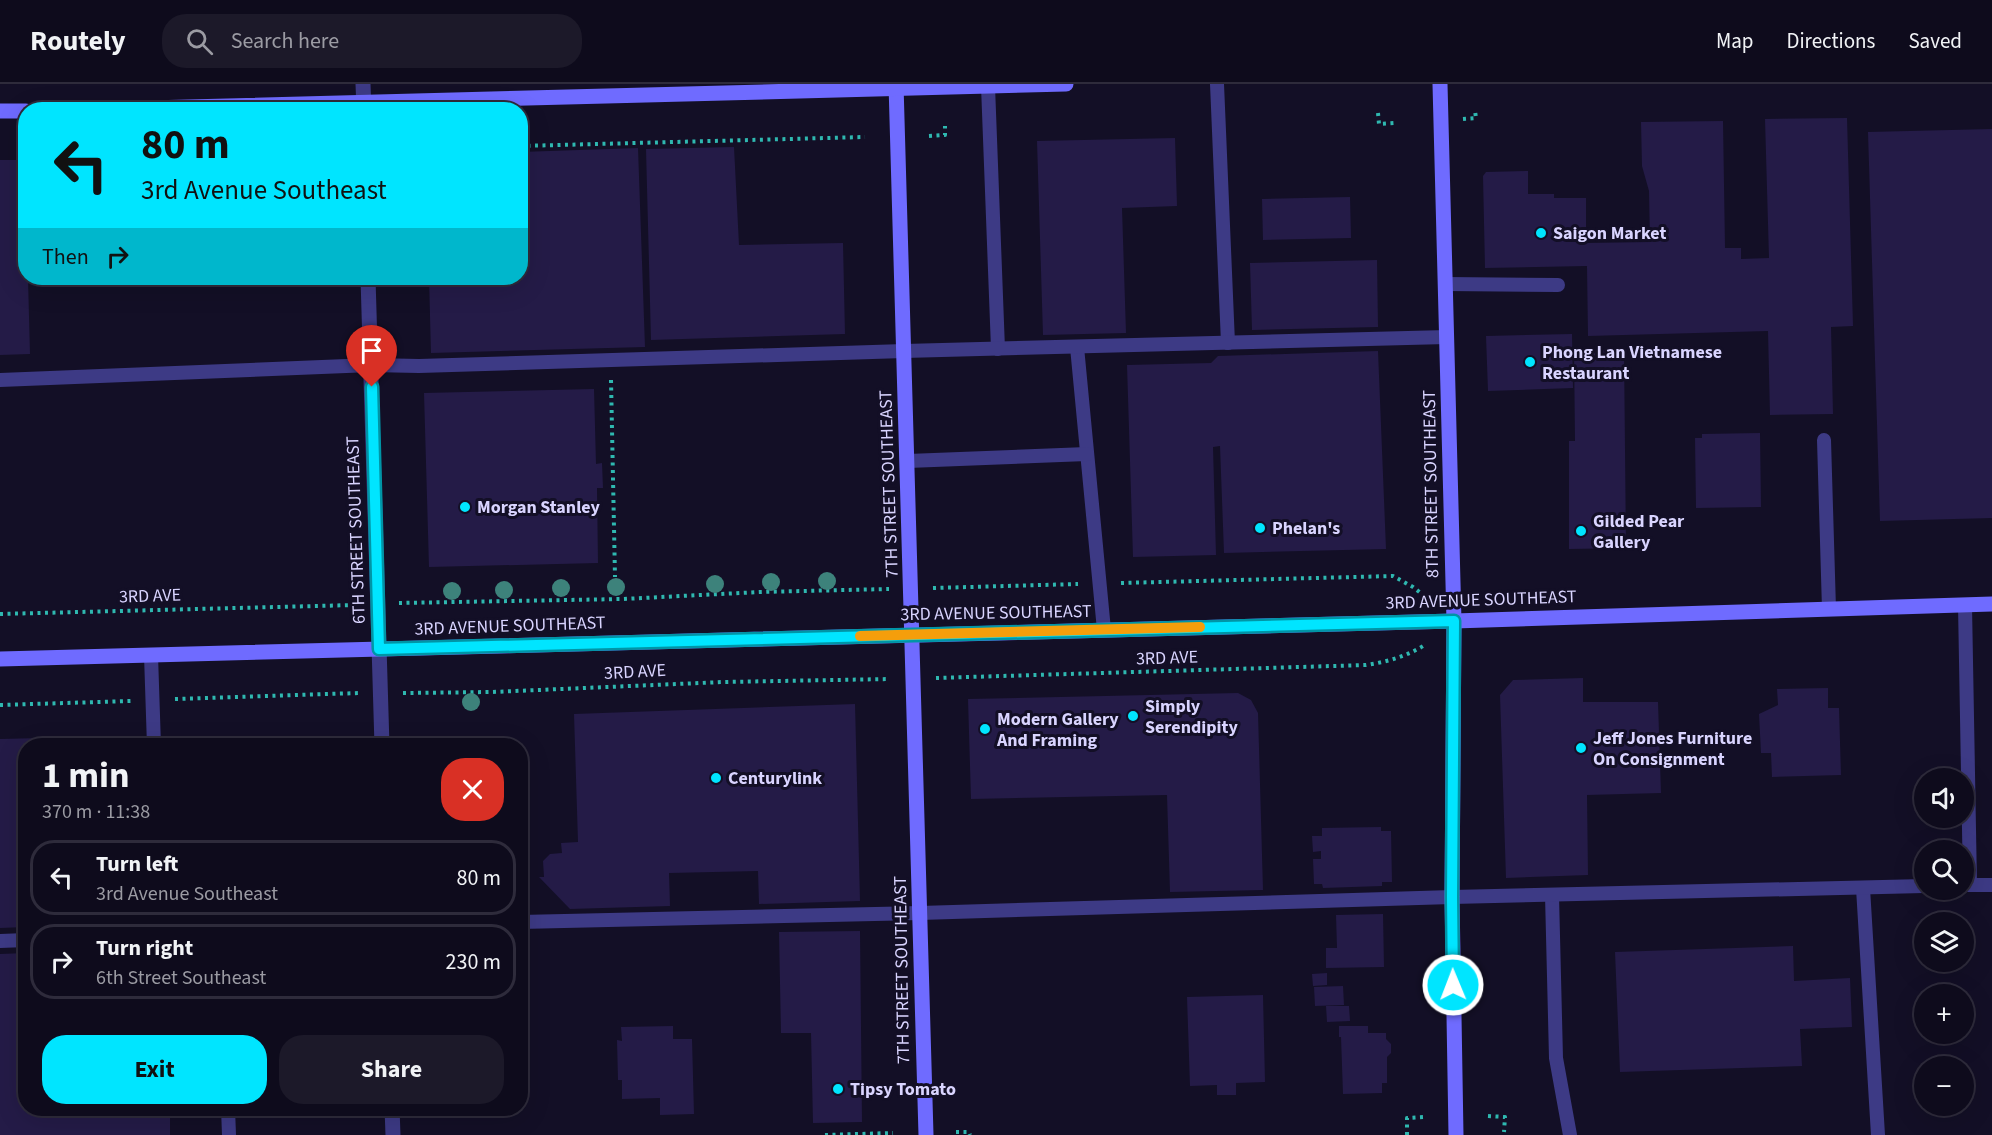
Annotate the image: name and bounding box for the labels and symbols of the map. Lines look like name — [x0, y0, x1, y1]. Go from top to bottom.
place label: Saigon Market — [1553, 221, 1666, 246]
marker: Saigon Market — [1534, 226, 1548, 240]
pin — [346, 325, 397, 387]
place label: Phong Lan Vietnamese Restaurant — [1542, 340, 1722, 386]
marker: Phong Lan Vietnamese Restaurant — [1523, 355, 1537, 369]
street label: 7TH STREET SOUTHEAST — [873, 389, 905, 578]
street label: 8TH STREET SOUTHEAST — [1417, 389, 1445, 578]
street label: 6TH STREET SOUTHEAST — [340, 435, 372, 624]
place label: Morgan Stanley — [477, 495, 601, 520]
marker: Morgan Stanley — [458, 500, 472, 514]
place label: Gilded Pear Gallery — [1593, 509, 1685, 555]
place label: Phelan's — [1272, 516, 1340, 541]
marker: Phelan's — [1253, 521, 1267, 535]
marker: Gilded Pear Gallery — [1574, 524, 1588, 538]
street label: 3RD AVE — [119, 582, 181, 610]
street label: 3RD AVENUE SOUTHEAST — [1385, 584, 1577, 616]
street label: 3RD AVENUE SOUTHEAST — [900, 599, 1092, 627]
street label: 3RD AVENUE SOUTHEAST — [414, 610, 606, 642]
street label: 3RD AVE — [1136, 644, 1198, 672]
street label: 3RD AVE — [603, 658, 667, 686]
place label: Simply Serendipity — [1145, 694, 1238, 740]
place label: Modern Gallery And Framing — [996, 707, 1119, 753]
marker: Simply Serendipity — [1126, 709, 1140, 723]
marker: Modern Gallery And Framing — [978, 722, 992, 736]
place label: Jeff Jones Furniture On Consignment — [1593, 726, 1752, 772]
marker: Jeff Jones Furniture On Consignment — [1574, 741, 1588, 755]
place label: Centurylink — [728, 766, 822, 791]
marker: Centurylink — [709, 771, 723, 785]
street label: 7TH STREET SOUTHEAST — [888, 875, 916, 1064]
position arrow — [1421, 953, 1485, 1017]
place label: Tipsy Tomato — [850, 1077, 956, 1102]
marker: Tipsy Tomato — [831, 1082, 845, 1096]

